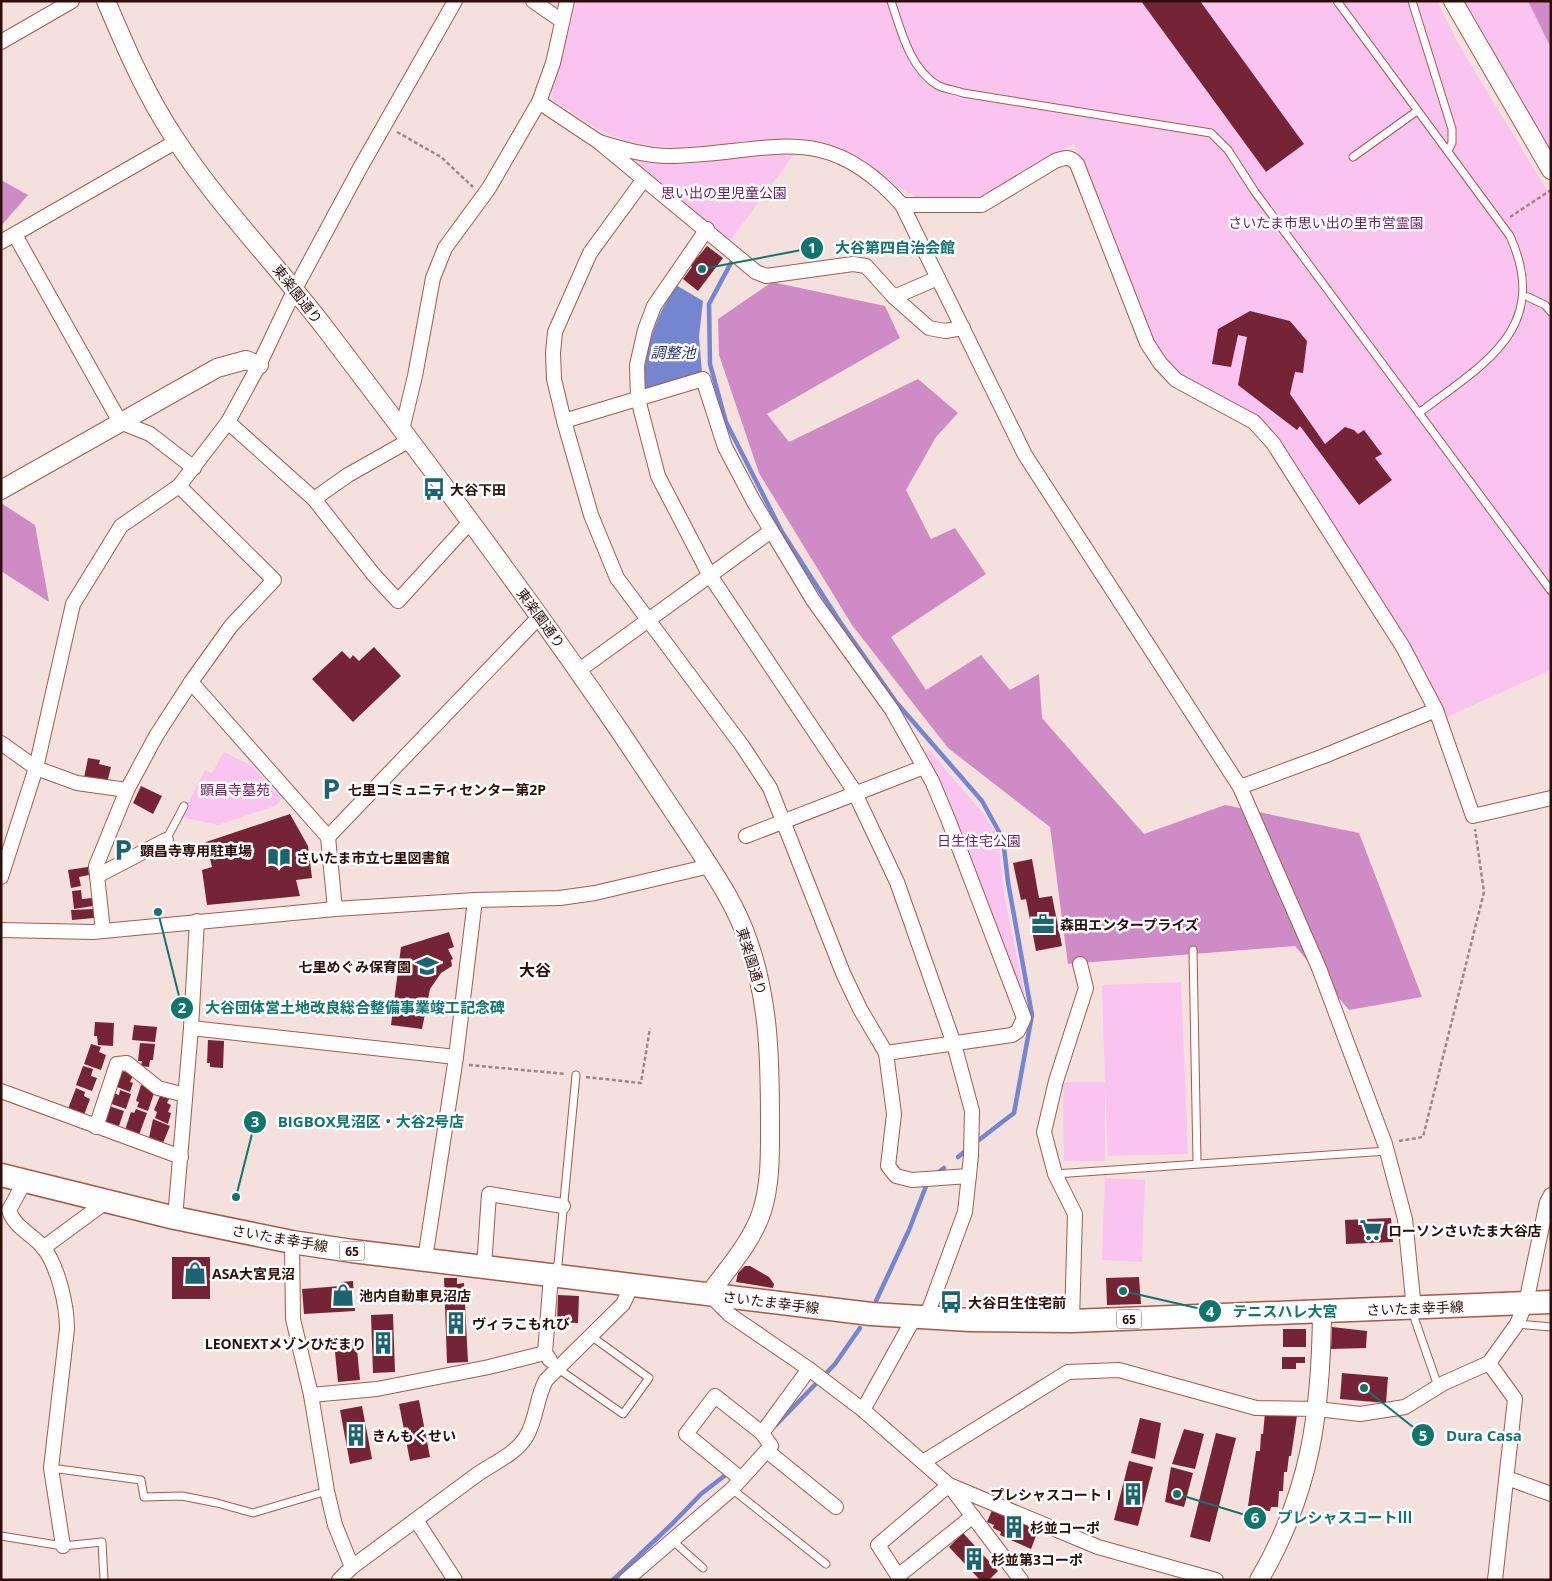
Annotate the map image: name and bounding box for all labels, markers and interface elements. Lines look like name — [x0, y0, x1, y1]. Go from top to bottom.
park label: 思い出の里児童公園 — [661, 183, 787, 202]
park label: さいたま市思い出の里市営霊園 — [1228, 213, 1424, 232]
callout: 大谷第四自治会館 — [800, 233, 965, 263]
text: 1 — [808, 237, 816, 257]
text: 大谷第四自治会館 — [835, 237, 955, 257]
street label: 東楽園通り — [269, 261, 327, 327]
water label: 調整池 — [650, 342, 697, 362]
bus stop icon: 大谷下田 — [421, 476, 447, 502]
place label: 大谷下田 — [450, 480, 506, 499]
street label: 東楽園通り — [513, 584, 569, 652]
parking icon: 七里コミュニティセンター第2P — [318, 776, 344, 802]
park label: 顕昌寺墓苑 — [200, 780, 270, 799]
place label: 七里コミュニティセンター第2P — [348, 780, 546, 799]
park label: 日生住宅公園 — [937, 831, 1021, 850]
parking icon: 顕昌寺専用駐車場 — [110, 837, 136, 863]
place label: 顕昌寺専用駐車場 — [140, 841, 252, 860]
library icon: さいたま市立七里図書館 — [266, 844, 292, 870]
place label: さいたま市立七里図書館 — [296, 848, 450, 867]
office icon: 森田エンタープライズ — [1030, 911, 1056, 937]
place label: 森田エンタープライズ — [1060, 915, 1199, 934]
street label: 東楽園通り — [733, 925, 771, 997]
school or university icon: 七里めぐみ保育園 — [414, 953, 440, 979]
place label: 七里めぐみ保育園 — [299, 957, 411, 976]
district label: 大谷 — [519, 959, 551, 981]
callout: 大谷団体営土地改良総合整備事業竣工記念碑 — [170, 993, 515, 1023]
text: 2 — [178, 997, 187, 1017]
text: 大谷団体営土地改良総合整備事業竣工記念碑 — [205, 997, 505, 1017]
callout: BIGBOX見沼区・大谷2号店 — [242, 1107, 474, 1137]
text: 3 — [251, 1111, 259, 1131]
text: BIGBOX見沼区・大谷2号店 — [278, 1111, 464, 1131]
supermarket icon: ローソンさいたま大谷店 — [1358, 1217, 1384, 1243]
street label: さいたま幸手線 — [230, 1220, 330, 1256]
place label: ローソンさいたま大谷店 — [1388, 1221, 1542, 1240]
road number: 65 — [340, 1242, 364, 1260]
shop icon: ASA大宮見沼 — [182, 1260, 208, 1286]
place label: ASA大宮見沼 — [212, 1264, 295, 1283]
shop icon: 池内自動車見沼店 — [330, 1282, 356, 1308]
place label: 池内自動車見沼店 — [359, 1286, 471, 1305]
street label: さいたま幸手線 — [721, 1287, 821, 1317]
bus stop icon: 大谷日生住宅前 — [938, 1289, 964, 1315]
place label: 大谷日生住宅前 — [968, 1293, 1066, 1312]
callout: テニスハレ大宮 — [1198, 1296, 1348, 1326]
street label: さいたま幸手線 — [1366, 1297, 1464, 1319]
text: 4 — [1206, 1301, 1215, 1321]
text: テニスハレ大宮 — [1232, 1301, 1338, 1321]
building icon: ヴィラこもれび — [443, 1310, 469, 1336]
road number: 65 — [1116, 1310, 1142, 1328]
place label: ヴィラこもれび — [472, 1314, 570, 1333]
building icon: LEONEXTメゾンひだまり — [370, 1330, 396, 1356]
place label: LEONEXTメゾンひだまり — [205, 1334, 366, 1353]
callout: Dura Casa — [1411, 1420, 1532, 1450]
building icon: きんもくせい — [343, 1422, 369, 1448]
text: 5 — [1419, 1425, 1427, 1445]
text: Dura Casa — [1446, 1425, 1522, 1445]
place label: きんもくせい — [372, 1426, 456, 1445]
building icon: プレシャスコートⅠ — [1120, 1481, 1146, 1507]
place label: プレシャスコートⅠ — [990, 1485, 1116, 1504]
callout: プレシャスコートⅢ — [1242, 1503, 1422, 1533]
text: 6 — [1251, 1507, 1260, 1527]
text: プレシャスコートⅢ — [1277, 1507, 1413, 1527]
building icon: 杉並コーポ — [1001, 1514, 1027, 1540]
place label: 杉並コーポ — [1030, 1518, 1100, 1537]
building icon: 杉並第3コーポ — [961, 1546, 987, 1572]
place label: 杉並第3コーポ — [991, 1550, 1083, 1569]

